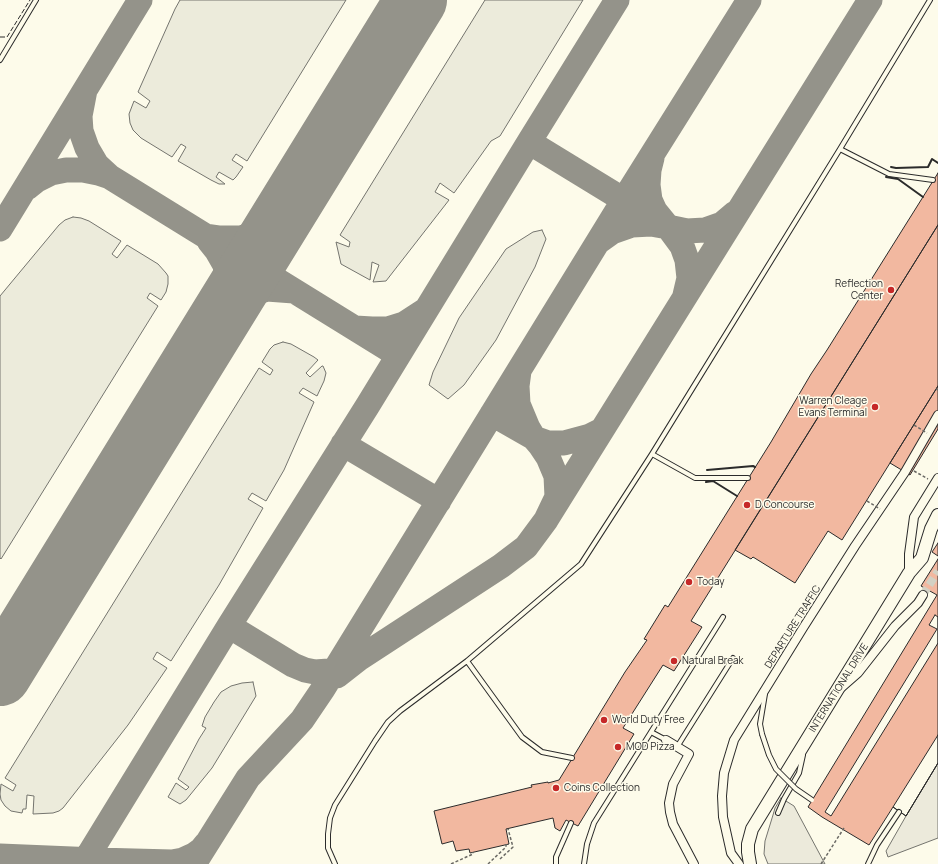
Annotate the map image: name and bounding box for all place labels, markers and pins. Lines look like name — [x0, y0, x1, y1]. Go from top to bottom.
place label: Reflection Center — [835, 278, 883, 302]
marker: Reflection Center — [886, 285, 896, 295]
place label: Warren Cleage Evans Terminal — [799, 395, 867, 418]
marker: Warren Cleage Evans Terminal — [870, 402, 880, 412]
place label: D Concourse — [755, 499, 814, 511]
marker: D Concourse — [742, 500, 752, 510]
place label: Today — [697, 576, 725, 588]
marker: Today — [684, 577, 694, 587]
place label: Natural Break — [682, 655, 744, 667]
marker: Natural Break — [669, 656, 679, 666]
place label: World Duty Free — [612, 714, 685, 726]
marker: World Duty Free — [599, 715, 609, 725]
place label: MOD Pizza — [626, 741, 675, 753]
marker: MOD Pizza — [613, 742, 623, 752]
place label: Coins Collection — [564, 782, 640, 794]
marker: Coins Collection — [551, 783, 561, 793]

